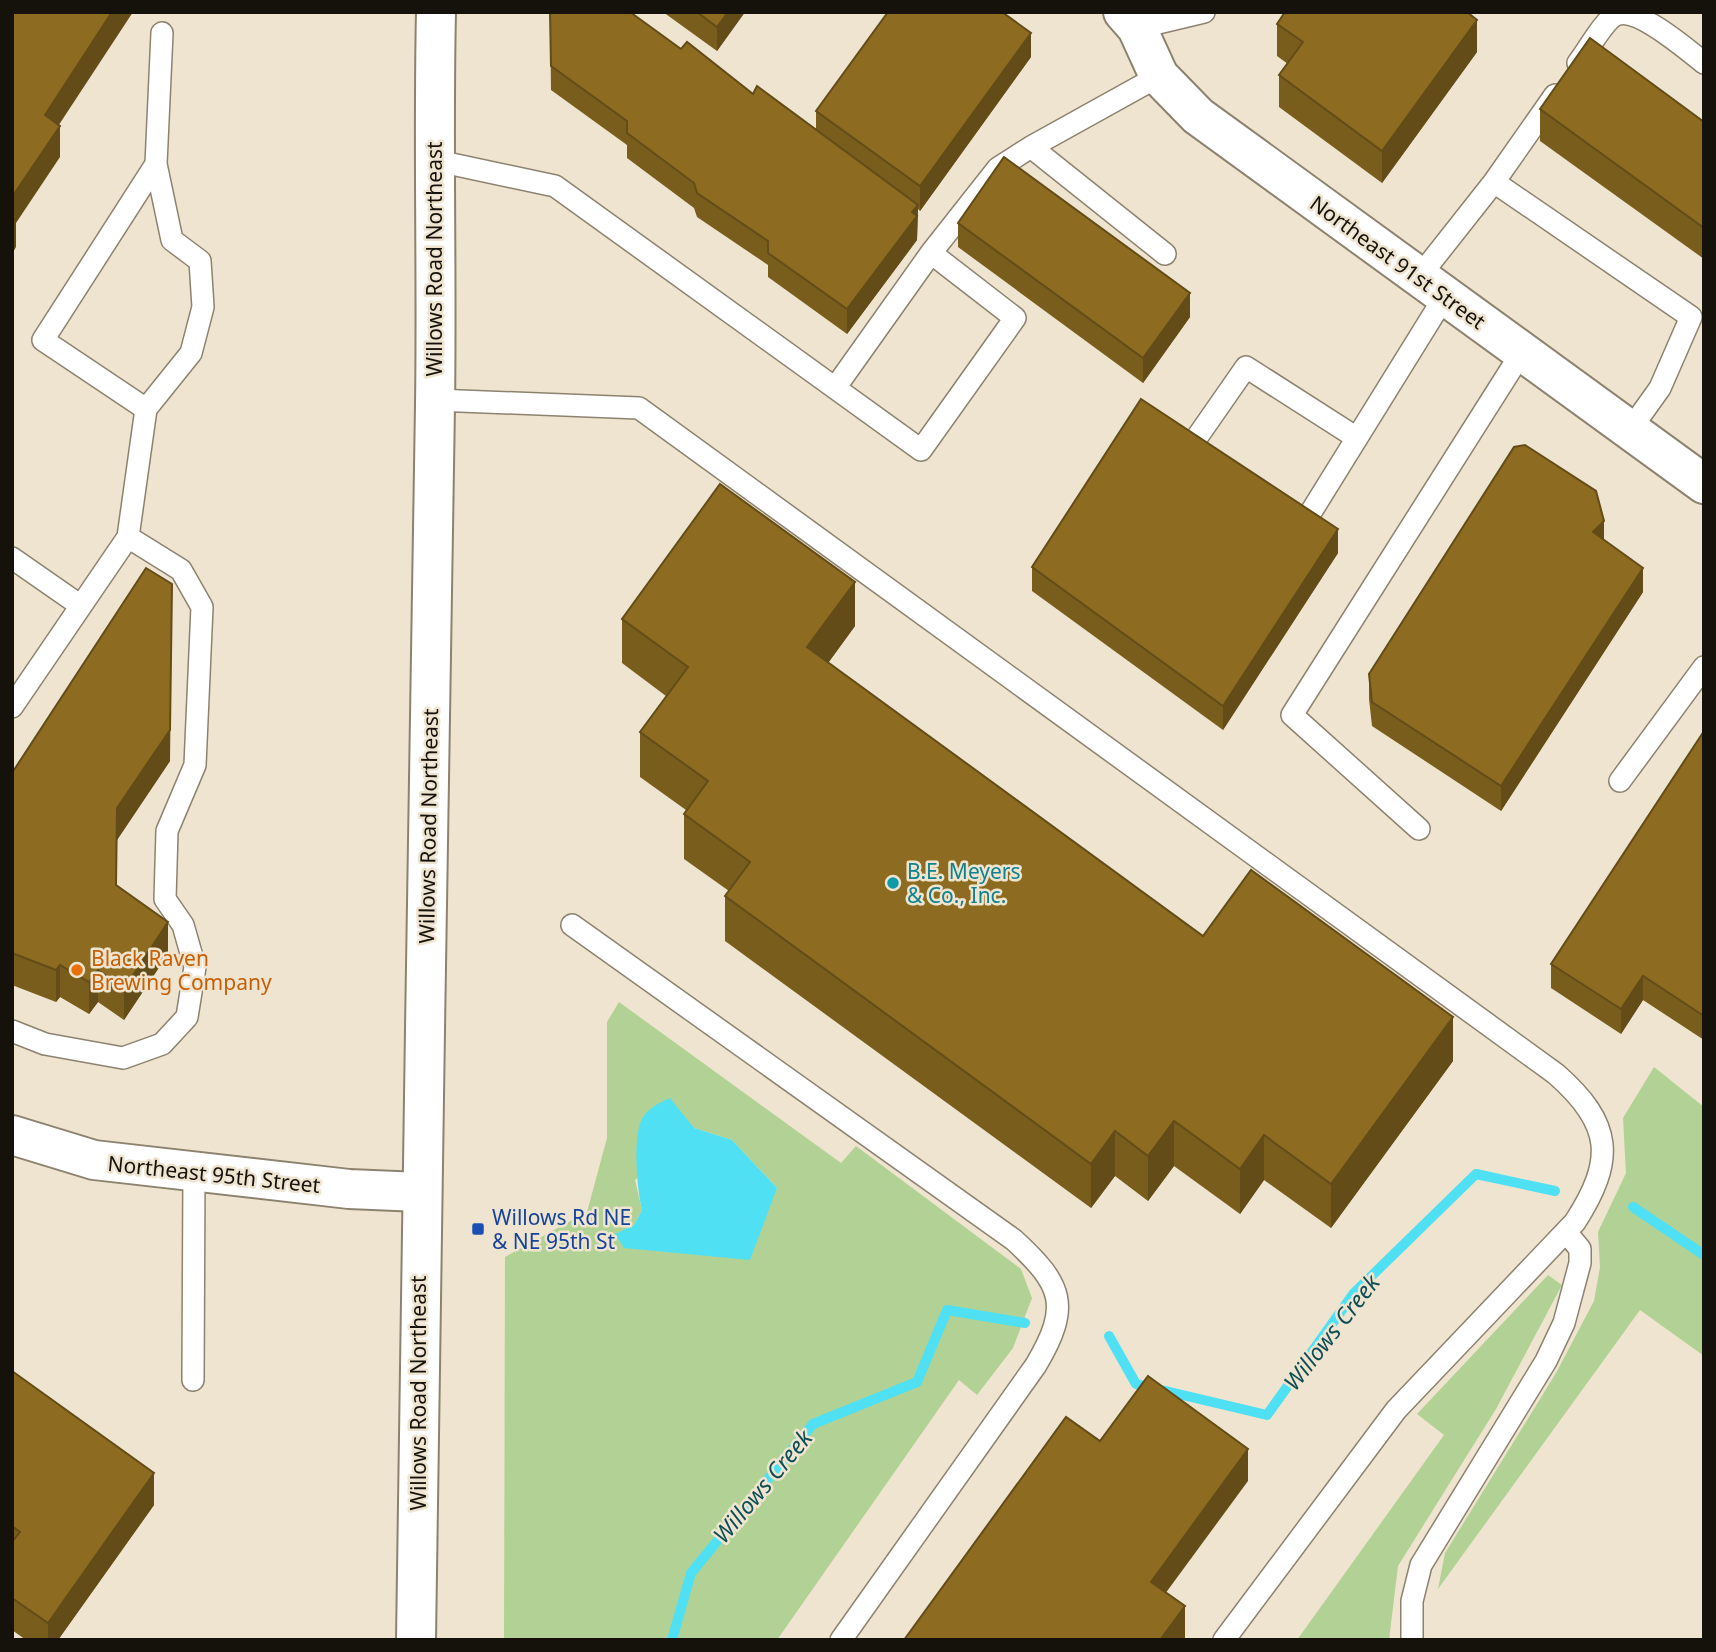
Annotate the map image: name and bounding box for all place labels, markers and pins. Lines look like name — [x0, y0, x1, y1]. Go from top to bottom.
place label: B.E. Meyers & Co., Inc. — [907, 857, 1021, 909]
marker: B.E. Meyers & Co., Inc. — [885, 875, 901, 891]
place label: Black Raven Brewing Company — [91, 944, 272, 996]
marker: Black Raven Brewing Company — [69, 962, 85, 978]
place label: Willows Rd NE & NE 95th St — [492, 1203, 631, 1255]
marker: Willows Rd NE & NE 95th St — [470, 1221, 486, 1237]

